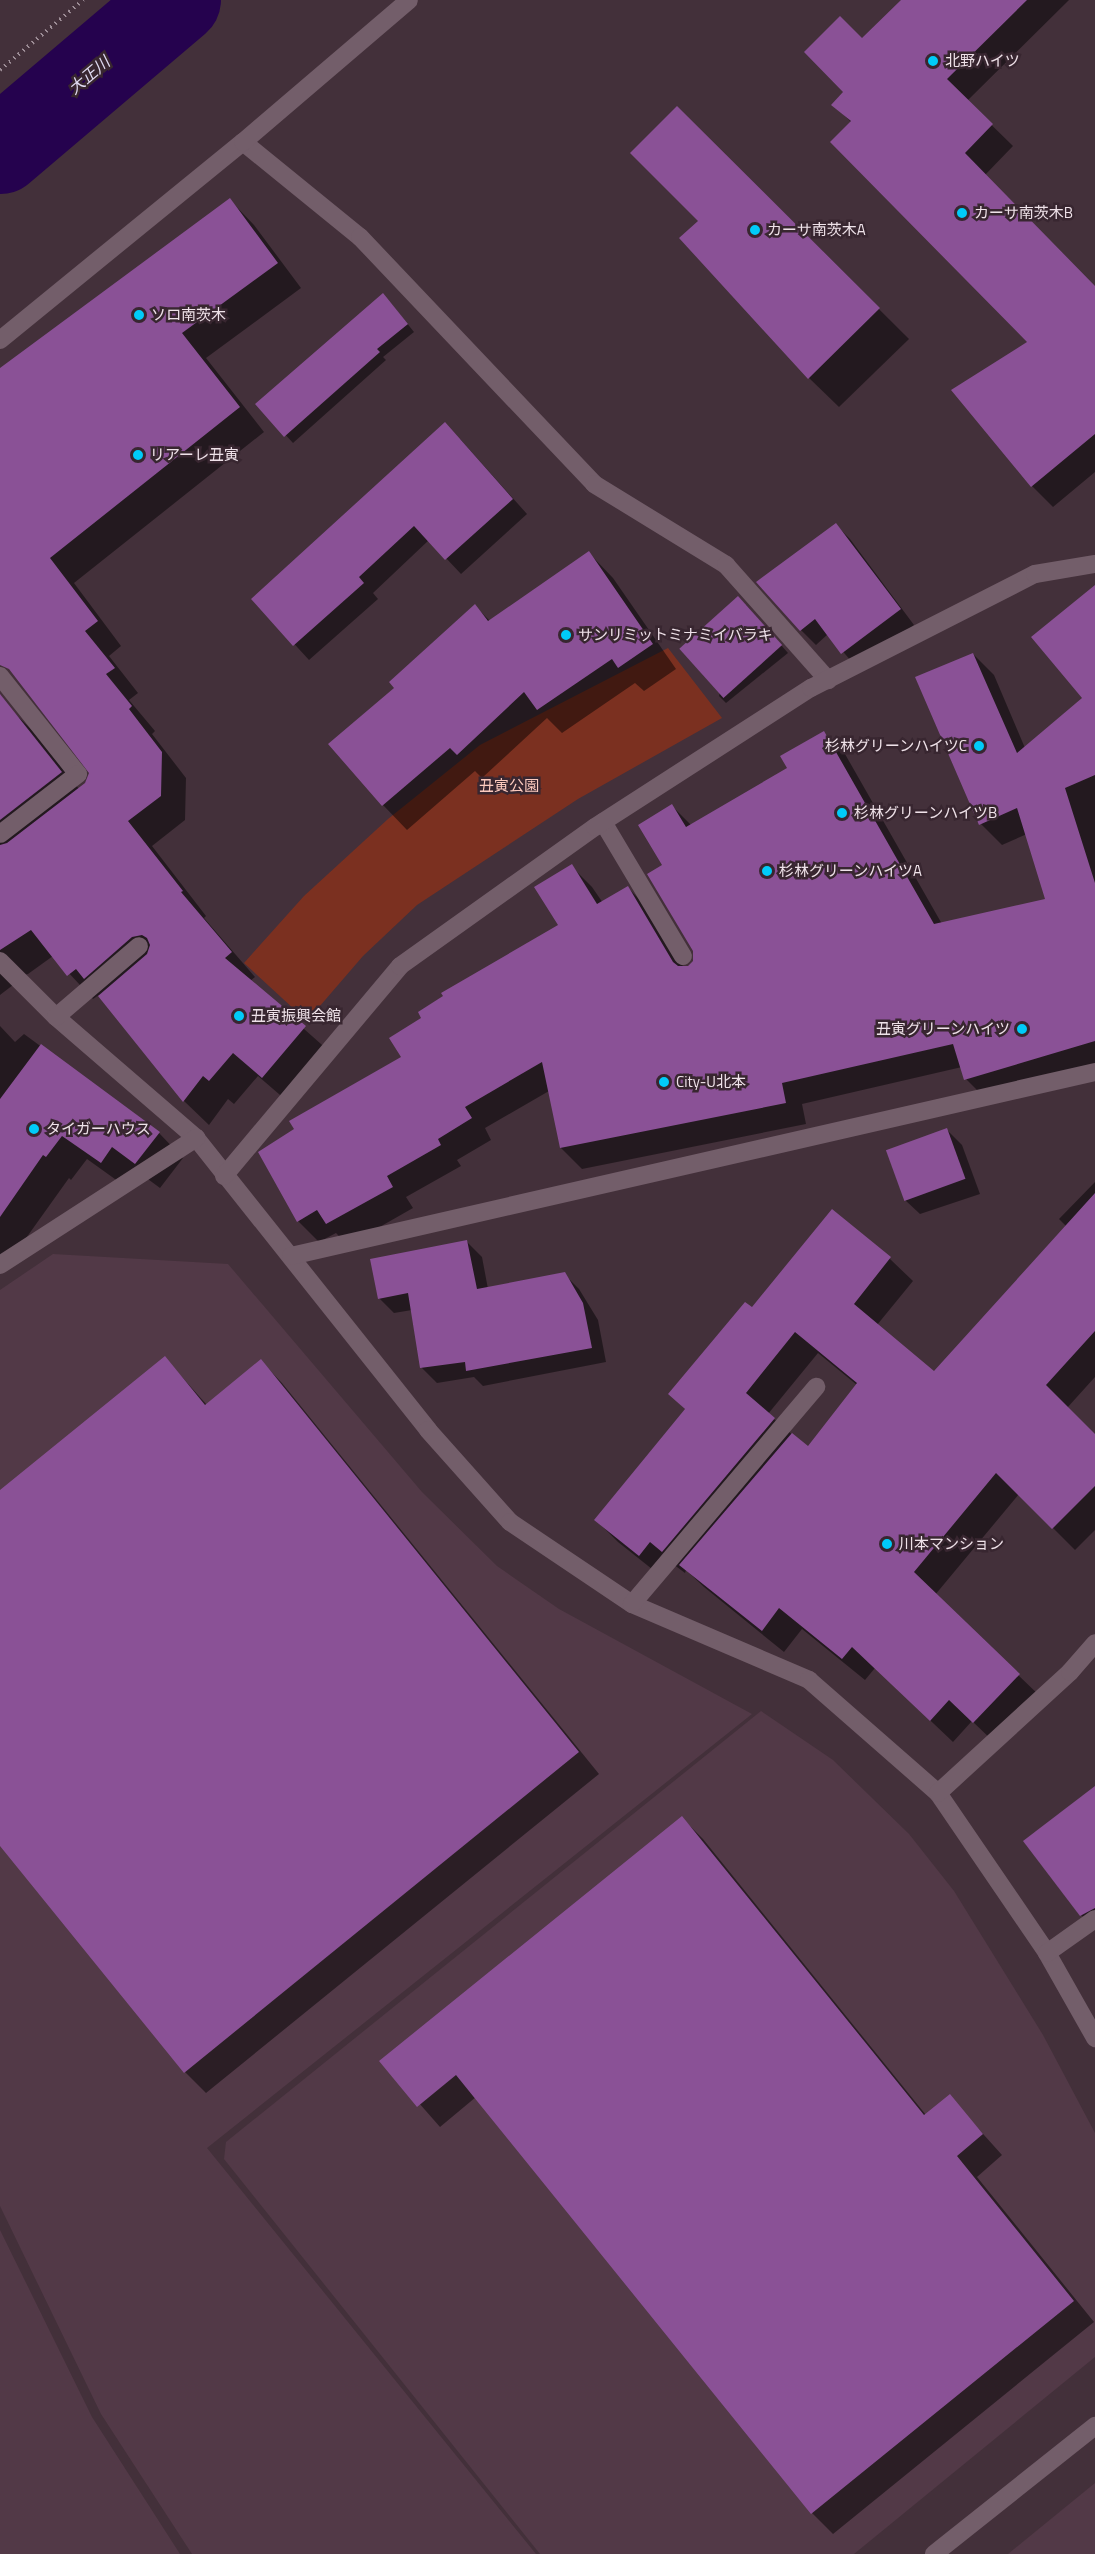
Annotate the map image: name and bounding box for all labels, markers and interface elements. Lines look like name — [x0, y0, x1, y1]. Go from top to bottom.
water label: 大正川 — [64, 52, 114, 98]
place label: 北野ハイツ — [945, 52, 1020, 70]
marker: 北野ハイツ — [926, 54, 940, 68]
place label: カーサ南茨木B — [974, 204, 1073, 222]
marker: カーサ南茨木B — [955, 206, 969, 220]
place label: カーサ南茨木A — [767, 221, 866, 239]
marker: カーサ南茨木A — [748, 223, 762, 237]
place label: ソロ南茨木 — [151, 306, 226, 324]
marker: ソロ南茨木 — [132, 308, 146, 322]
place label: リアーレ丑寅 — [150, 446, 239, 464]
marker: リアーレ丑寅 — [131, 448, 145, 462]
place label: サンリミットミナミイバラキ — [578, 626, 773, 644]
marker: サンリミットミナミイバラキ — [559, 628, 573, 642]
place label: 杉林グリーンハイツC — [824, 737, 967, 755]
marker: 杉林グリーンハイツC — [972, 739, 986, 753]
park label: 丑寅公園 — [479, 777, 539, 795]
place label: 杉林グリーンハイツB — [854, 804, 998, 822]
marker: 杉林グリーンハイツB — [835, 806, 849, 820]
place label: 杉林グリーンハイツA — [779, 862, 923, 880]
marker: 杉林グリーンハイツA — [760, 864, 774, 878]
place label: 丑寅振興会館 — [251, 1007, 341, 1025]
marker: 丑寅振興会館 — [232, 1009, 246, 1023]
place label: 丑寅グリーンハイツ — [875, 1020, 1010, 1038]
marker: 丑寅グリーンハイツ — [1015, 1022, 1029, 1036]
place label: City-U北本 — [676, 1073, 746, 1091]
marker: City-U北本 — [657, 1075, 671, 1089]
place label: タイガーハウス — [46, 1120, 151, 1138]
marker: タイガーハウス — [27, 1122, 41, 1136]
place label: 川本マンション — [899, 1535, 1004, 1553]
marker: 川本マンション — [880, 1537, 894, 1551]

